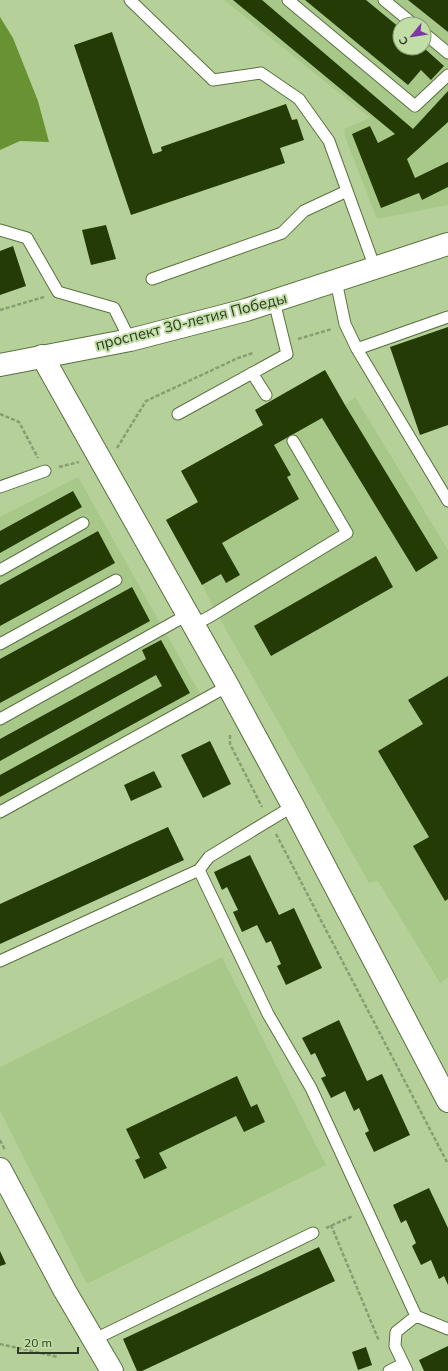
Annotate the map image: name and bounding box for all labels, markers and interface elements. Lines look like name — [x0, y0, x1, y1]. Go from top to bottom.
north arrow — [392, 16, 432, 56]
text: С — [395, 34, 411, 48]
street label: проспект 30-летия Победы — [93, 288, 289, 354]
scale bar — [18, 1329, 78, 1355]
text: 20 m — [24, 1335, 52, 1350]

